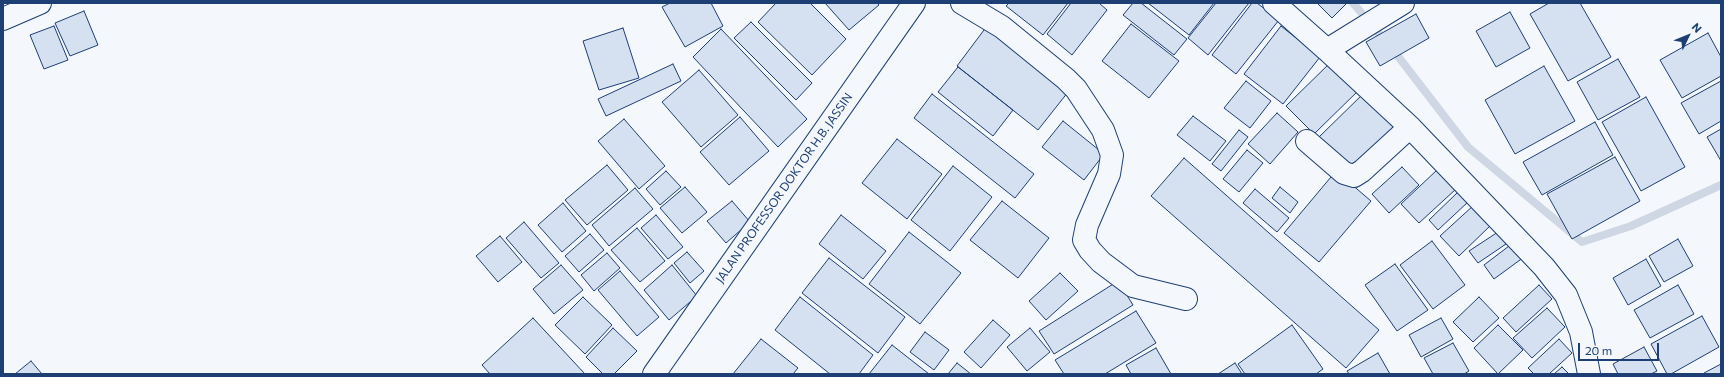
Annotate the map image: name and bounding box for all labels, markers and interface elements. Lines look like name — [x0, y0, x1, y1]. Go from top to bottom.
north arrow — [1668, 16, 1708, 56]
text: N — [1690, 20, 1705, 35]
street label: JALAN PROFESSOR DOKTOR H.B. JASSIN — [712, 90, 856, 286]
scale bar — [1580, 335, 1661, 361]
text: 20 m — [1585, 343, 1612, 357]

